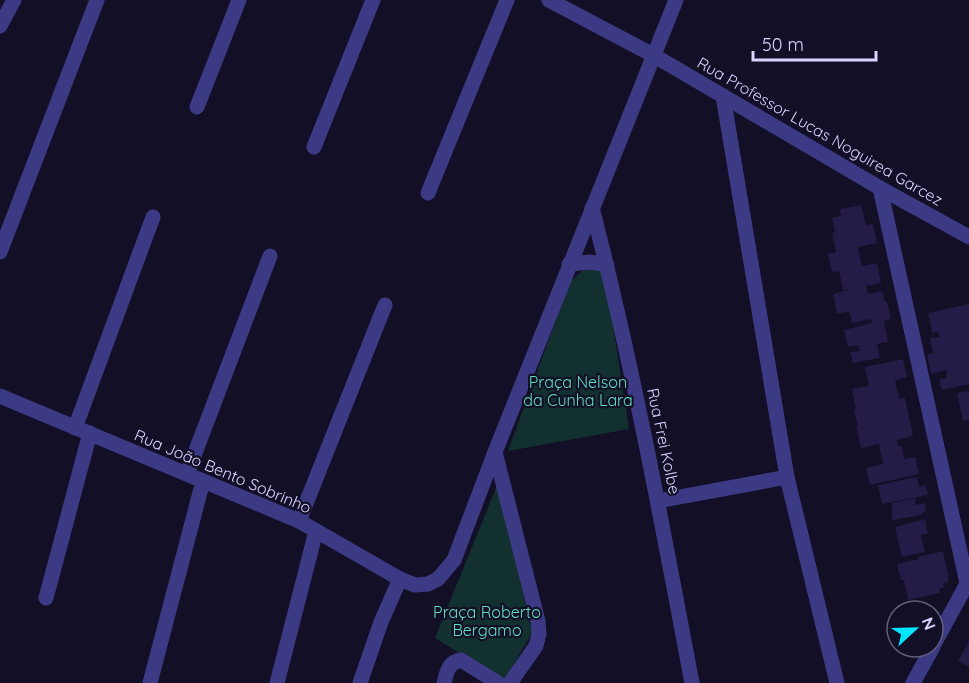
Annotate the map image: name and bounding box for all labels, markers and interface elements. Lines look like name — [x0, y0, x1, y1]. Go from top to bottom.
scale bar — [753, 24, 876, 62]
text: 50 m — [762, 33, 804, 56]
street label: Rua Professor Lucas Noguirea Garcez — [694, 52, 946, 210]
park label: Praça Nelson da Cunha Lara — [523, 372, 633, 410]
street label: Rua Frei Kolbe — [643, 386, 685, 496]
street label: Rua João Bento Sobrinho — [132, 425, 314, 517]
north arrow — [885, 599, 945, 659]
park label: Praça Roberto Bergamo — [433, 602, 541, 640]
text: N — [917, 614, 940, 633]

